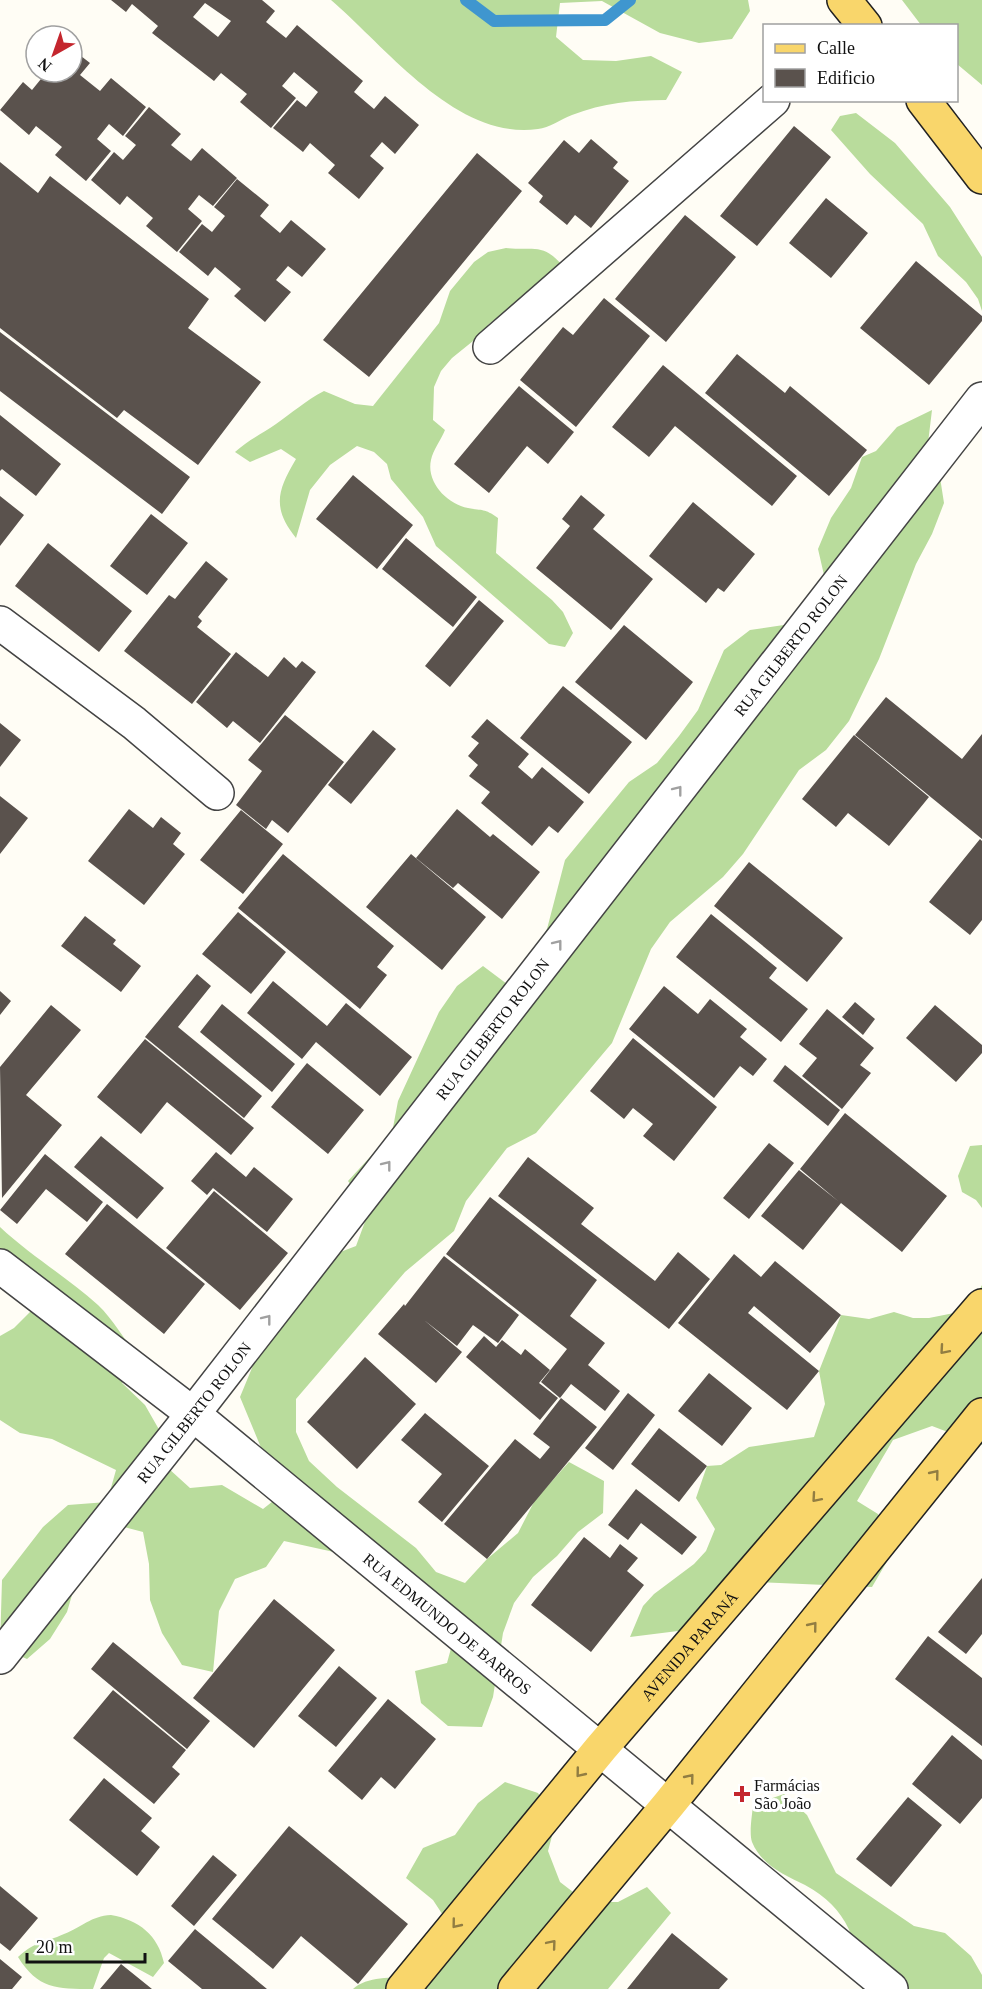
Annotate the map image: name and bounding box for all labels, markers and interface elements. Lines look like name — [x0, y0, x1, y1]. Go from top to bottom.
north arrow — [24, 24, 84, 84]
legend — [763, 24, 958, 102]
text: Calle — [817, 38, 855, 58]
text: N — [34, 55, 55, 75]
text: Edificio — [817, 68, 875, 88]
street label: RUA GILBERTO ROLON — [731, 571, 851, 719]
one-way arrow — [670, 786, 681, 797]
one-way arrow — [551, 940, 562, 951]
street label: RUA GILBERTO ROLON — [433, 955, 553, 1103]
one-way arrow — [379, 1160, 390, 1171]
one-way arrow — [260, 1314, 271, 1325]
street label: RUA GILBERTO ROLON — [134, 1339, 255, 1486]
one-way arrow — [940, 1343, 951, 1354]
one-way arrow — [927, 1470, 938, 1481]
one-way arrow — [813, 1491, 824, 1502]
street label: RUA EDMUNDO DE BARROS — [360, 1550, 534, 1698]
street label: AVENIDA PARANÁ — [638, 1587, 741, 1704]
one-way arrow — [805, 1622, 816, 1633]
one-way arrow — [576, 1767, 587, 1778]
one-way arrow — [683, 1774, 694, 1785]
place label: Farmácias São João — [754, 1777, 820, 1812]
marker: Farmácias São João — [735, 1787, 749, 1801]
one-way arrow — [452, 1917, 463, 1928]
scale bar — [27, 1926, 146, 1964]
text: 20 m — [36, 1937, 73, 1957]
one-way arrow — [545, 1940, 556, 1951]

